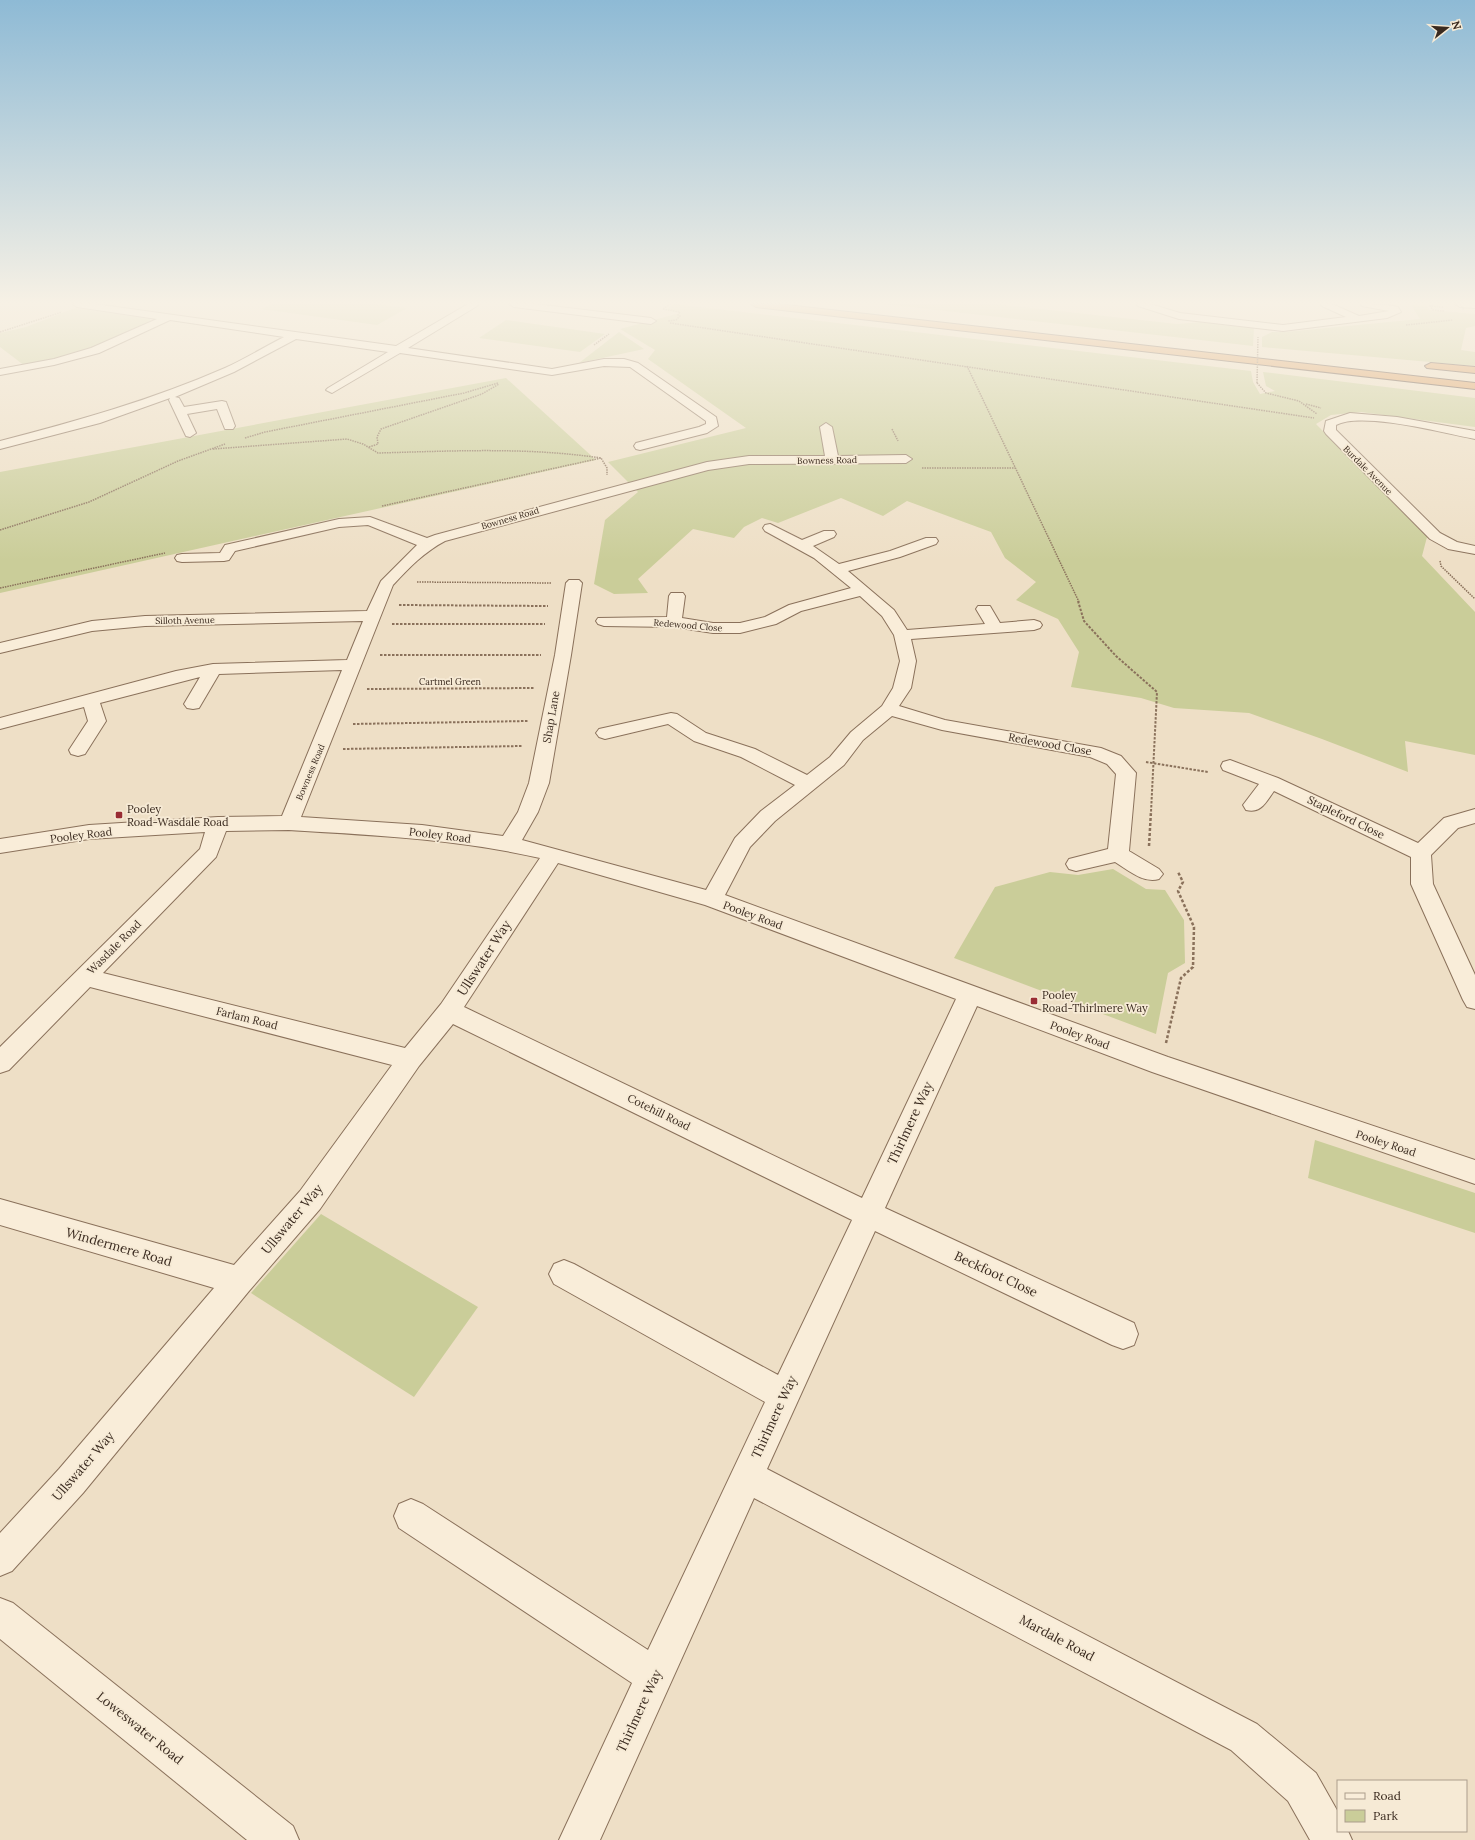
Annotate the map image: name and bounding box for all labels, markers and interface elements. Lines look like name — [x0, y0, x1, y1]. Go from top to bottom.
north arrow — [1427, 8, 1467, 48]
text: N — [1449, 19, 1465, 32]
street label: Burdale Avenue — [1341, 443, 1395, 497]
street label: Bowness Road — [797, 454, 858, 466]
street label: Bowness Road — [480, 504, 541, 532]
street label: Silloth Avenue — [155, 614, 215, 626]
street label: Redewood Close — [653, 617, 723, 633]
street label: Cartmel Green — [419, 676, 482, 687]
street label: Shap Lane — [540, 690, 562, 744]
street label: Redewood Close — [1007, 730, 1093, 758]
street label: Bowness Road — [293, 742, 327, 802]
street label: Stapleford Close — [1305, 792, 1387, 842]
place label: Pooley Road-Wasdale Road — [127, 802, 229, 829]
marker: Pooley Road-Wasdale Road — [114, 810, 124, 820]
street label: Pooley Road — [49, 824, 113, 846]
street label: Pooley Road — [408, 824, 472, 846]
street label: Pooley Road — [721, 898, 785, 932]
street label: Wasdale Road — [84, 917, 144, 977]
street label: Ullswater Way — [453, 917, 515, 999]
place label: Pooley Road-Thirlmere Way — [1042, 988, 1148, 1015]
marker: Pooley Road-Thirlmere Way — [1029, 996, 1039, 1006]
street label: Farlam Road — [215, 1004, 280, 1033]
street label: Pooley Road — [1048, 1018, 1112, 1052]
street label: Thirlmere Way — [883, 1079, 937, 1167]
street label: Cotehill Road — [625, 1091, 693, 1133]
street label: Pooley Road — [1354, 1127, 1418, 1159]
street label: Ullswater Way — [258, 1180, 326, 1258]
street label: Windermere Road — [64, 1224, 174, 1270]
street label: Beckfoot Close — [952, 1247, 1040, 1301]
street label: Thirlmere Way — [747, 1373, 801, 1461]
street label: Ullswater Way — [48, 1428, 118, 1504]
street label: Mardale Road — [1016, 1611, 1098, 1665]
street label: Thirlmere Way — [612, 1667, 666, 1755]
street label: Loweswater Road — [93, 1688, 187, 1768]
legend — [1337, 1780, 1467, 1832]
text: Road — [1373, 1788, 1401, 1803]
text: Park — [1373, 1808, 1399, 1823]

